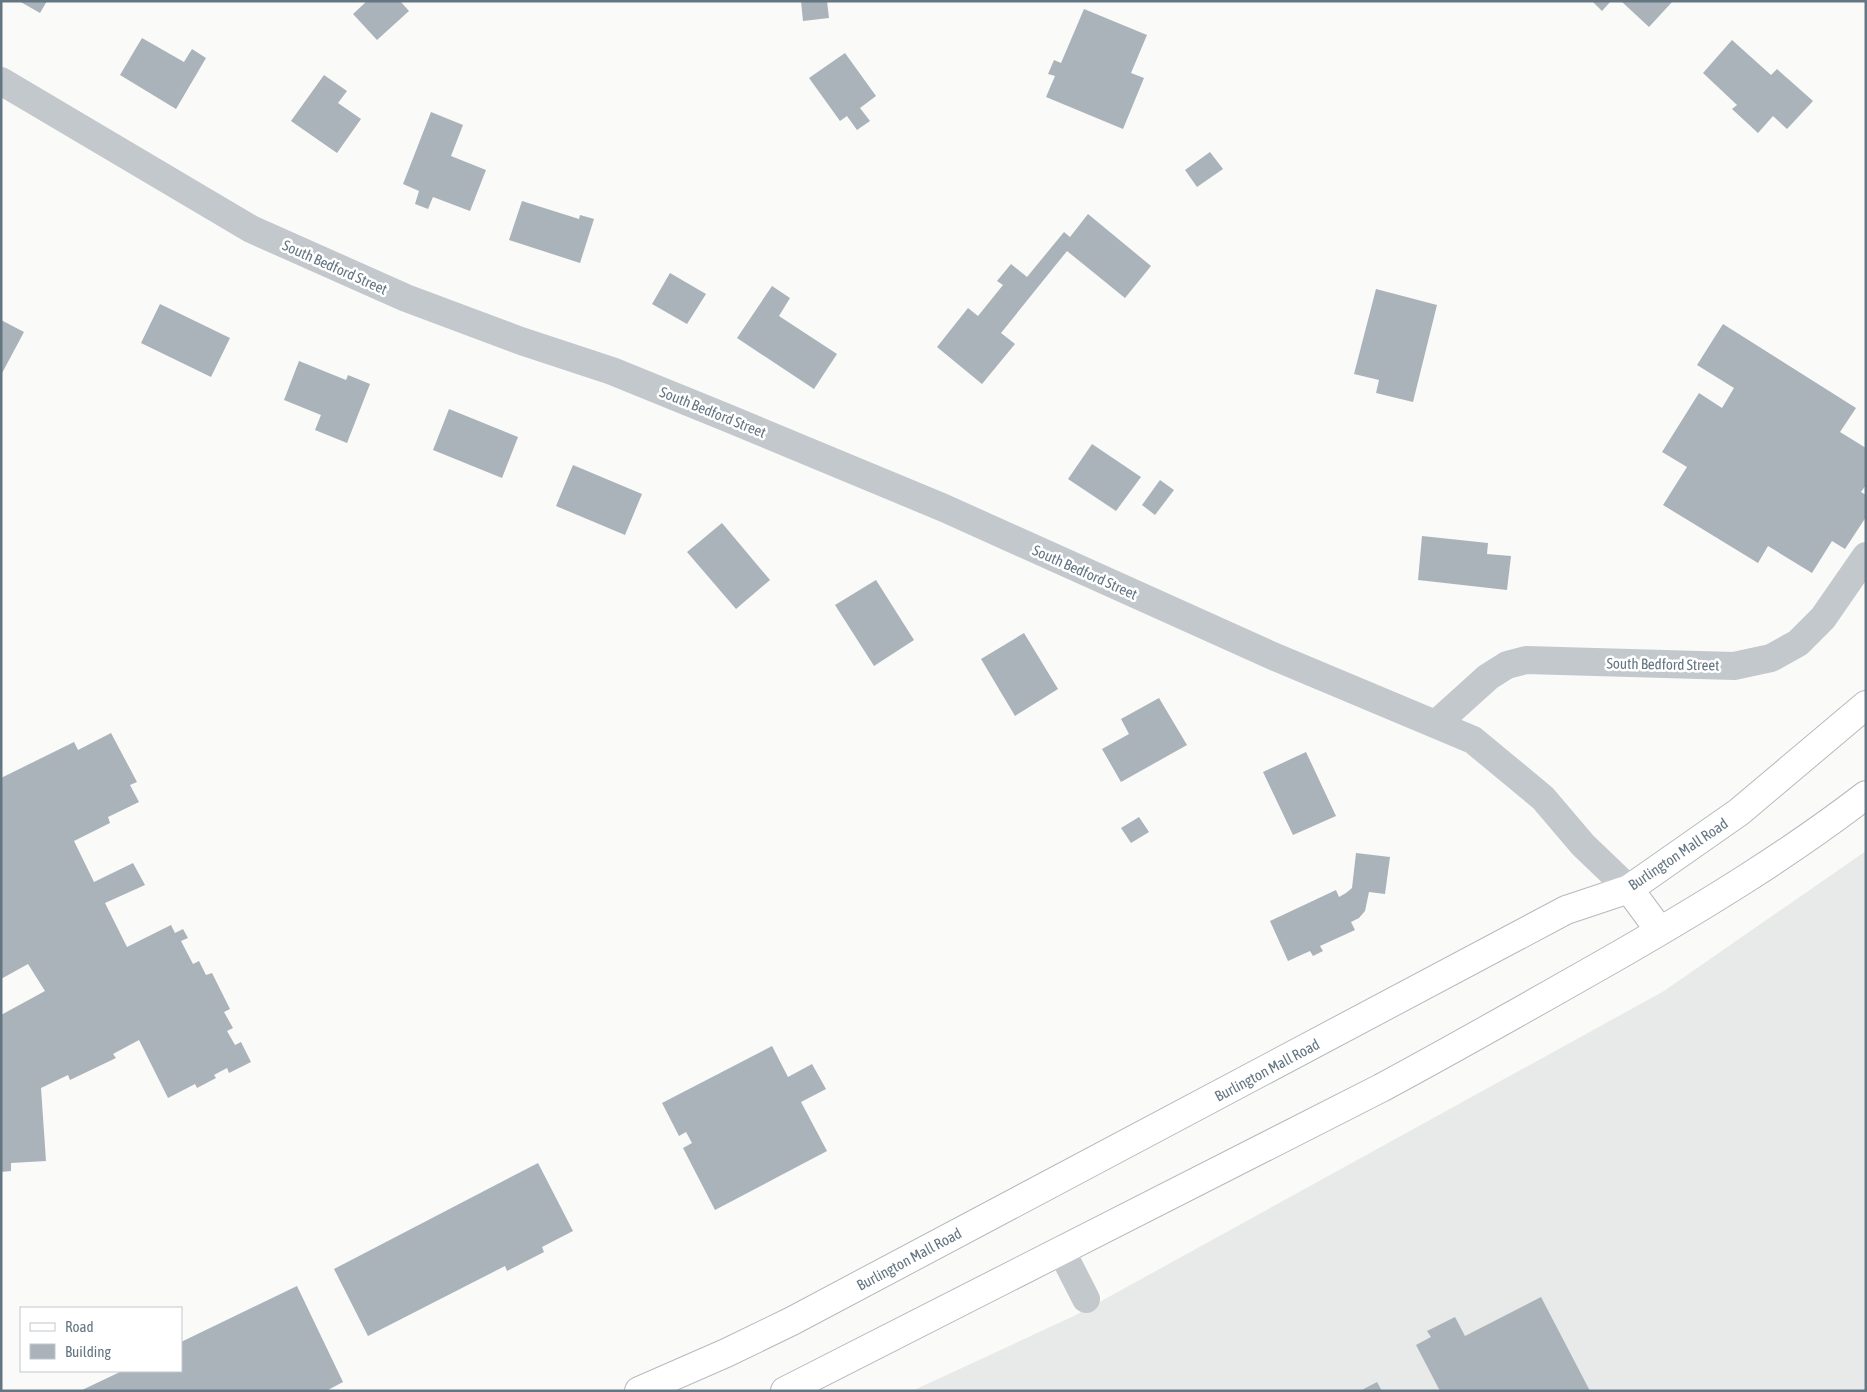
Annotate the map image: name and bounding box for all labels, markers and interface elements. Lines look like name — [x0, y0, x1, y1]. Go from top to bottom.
street label: South Bedford Street — [280, 236, 390, 298]
street label: South Bedford Street — [657, 383, 769, 441]
street label: South Bedford Street — [1030, 541, 1140, 603]
street label: South Bedford Street — [1606, 655, 1720, 673]
street label: Burlington Mall Road — [1625, 814, 1731, 894]
street label: Burlington Mall Road — [1212, 1035, 1322, 1105]
street label: Burlington Mall Road — [854, 1224, 964, 1294]
legend — [20, 1307, 182, 1372]
text: Road — [65, 1318, 94, 1335]
text: Building — [65, 1343, 111, 1360]

